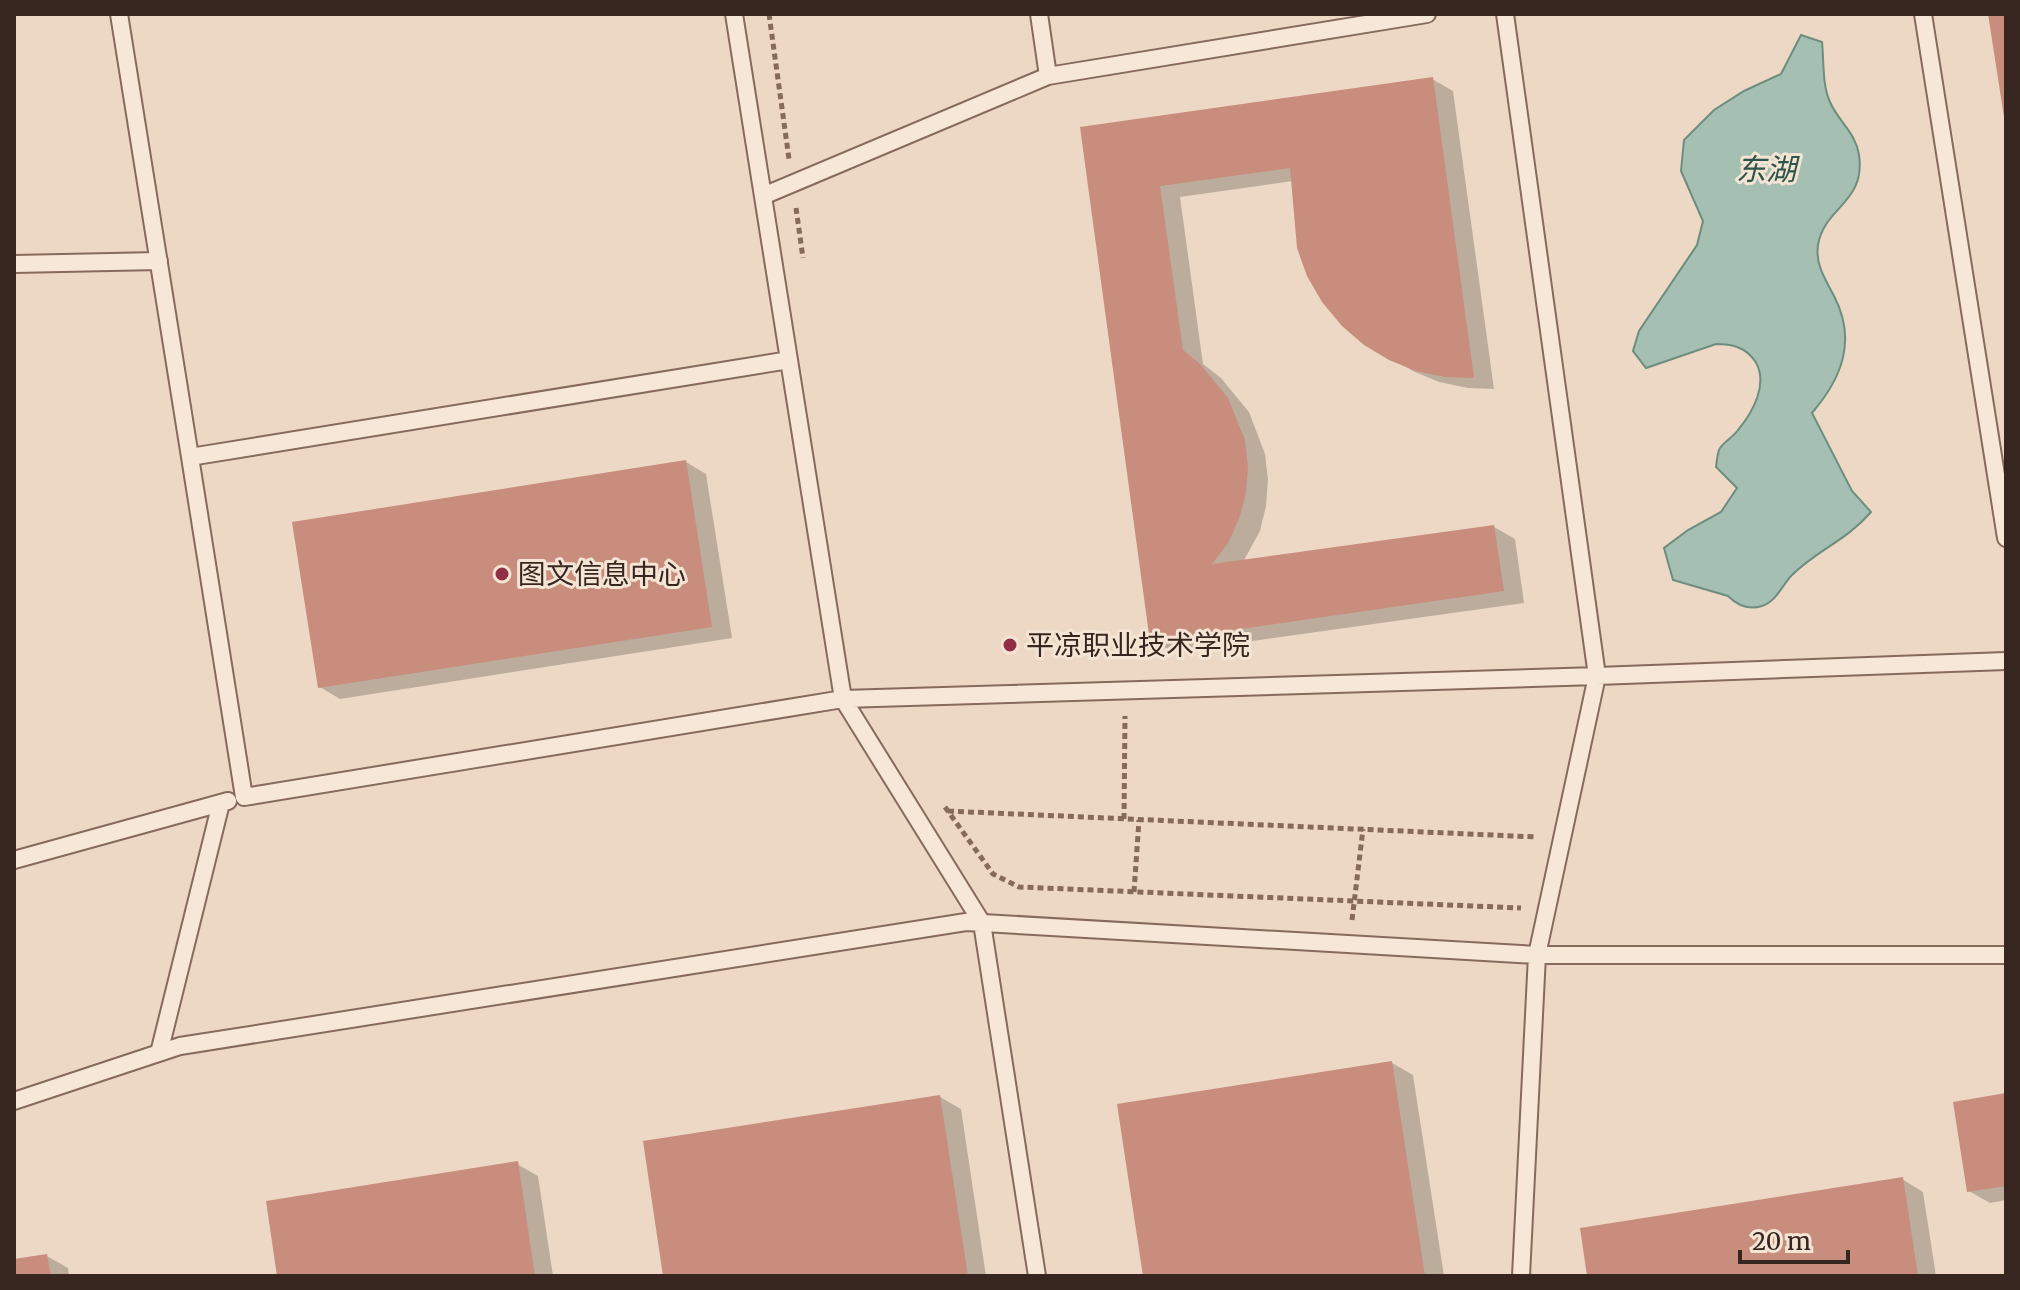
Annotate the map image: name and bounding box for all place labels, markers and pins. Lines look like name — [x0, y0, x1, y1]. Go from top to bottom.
place label: 图文信息中心 — [518, 556, 686, 592]
marker: 图文信息中心 — [493, 565, 511, 583]
place label: 平凉职业技术学院 — [1026, 627, 1250, 663]
marker: 平凉职业技术学院 — [1001, 636, 1019, 654]

